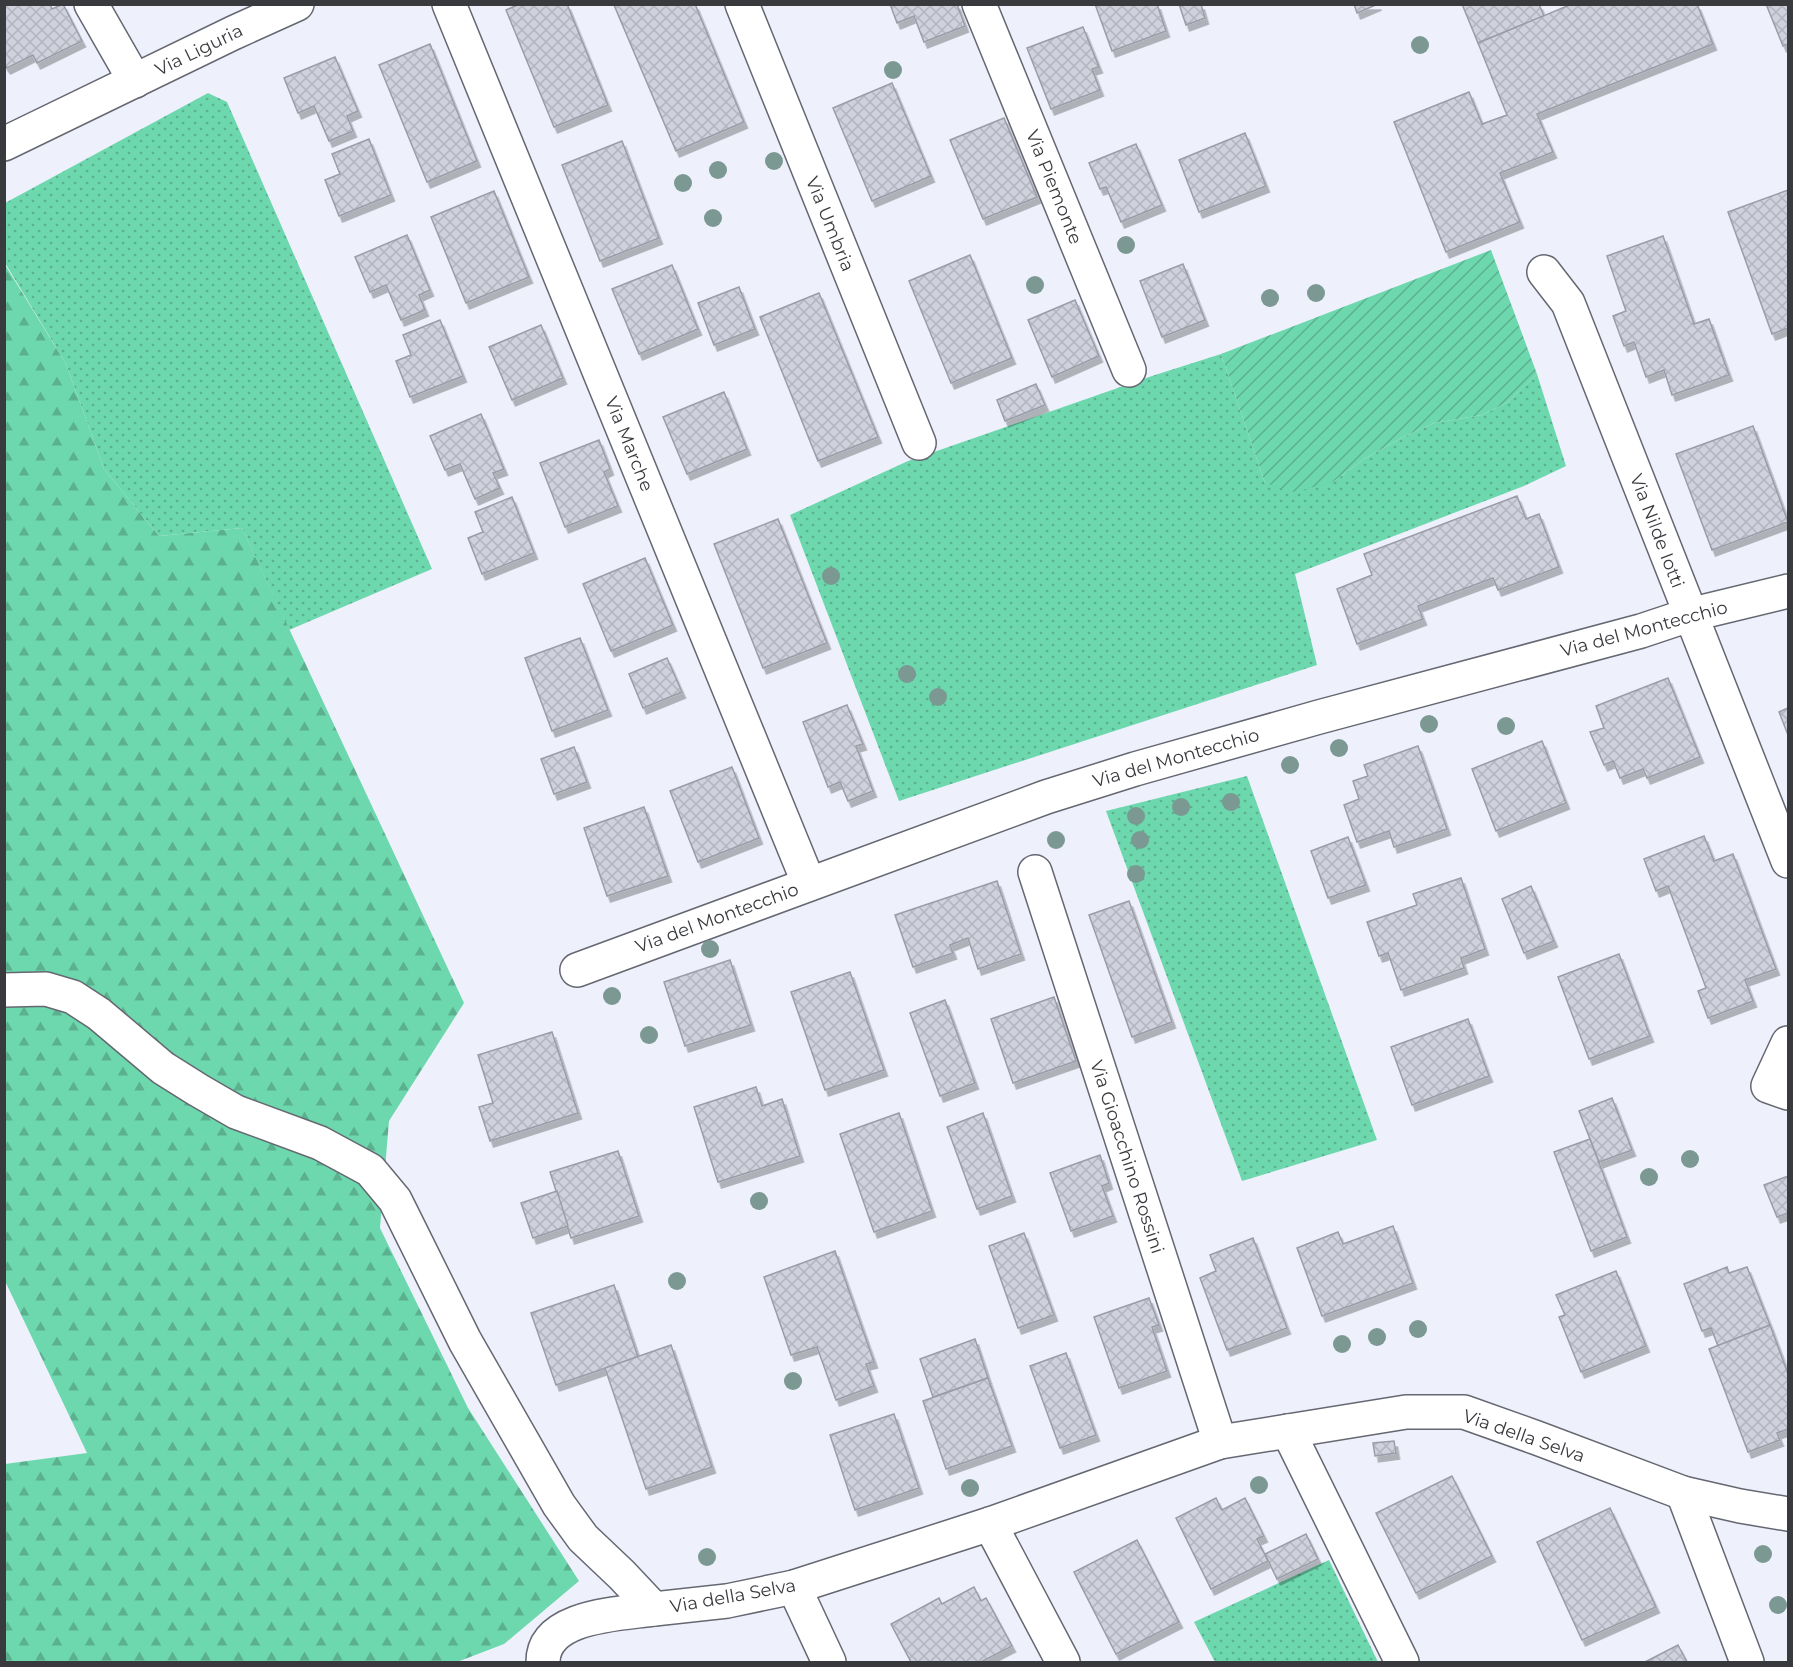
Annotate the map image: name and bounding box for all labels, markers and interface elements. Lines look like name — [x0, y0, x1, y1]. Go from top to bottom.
street label: Via Liguria — [152, 19, 246, 81]
street label: Via Piemonte — [1021, 127, 1087, 248]
street label: Via Umbria — [801, 173, 859, 275]
street label: Via Marche — [600, 393, 658, 495]
street label: Via Nilde Iotti — [1625, 471, 1689, 591]
street label: Via del Montecchio — [1558, 596, 1730, 662]
street label: Via del Montecchio — [1090, 724, 1262, 792]
street label: Via del Montecchio — [633, 878, 801, 958]
street label: Via Gioacchino Rossini — [1085, 1058, 1169, 1256]
street label: Via della Selva — [1460, 1405, 1588, 1467]
street label: Via della Selva — [668, 1574, 798, 1618]

